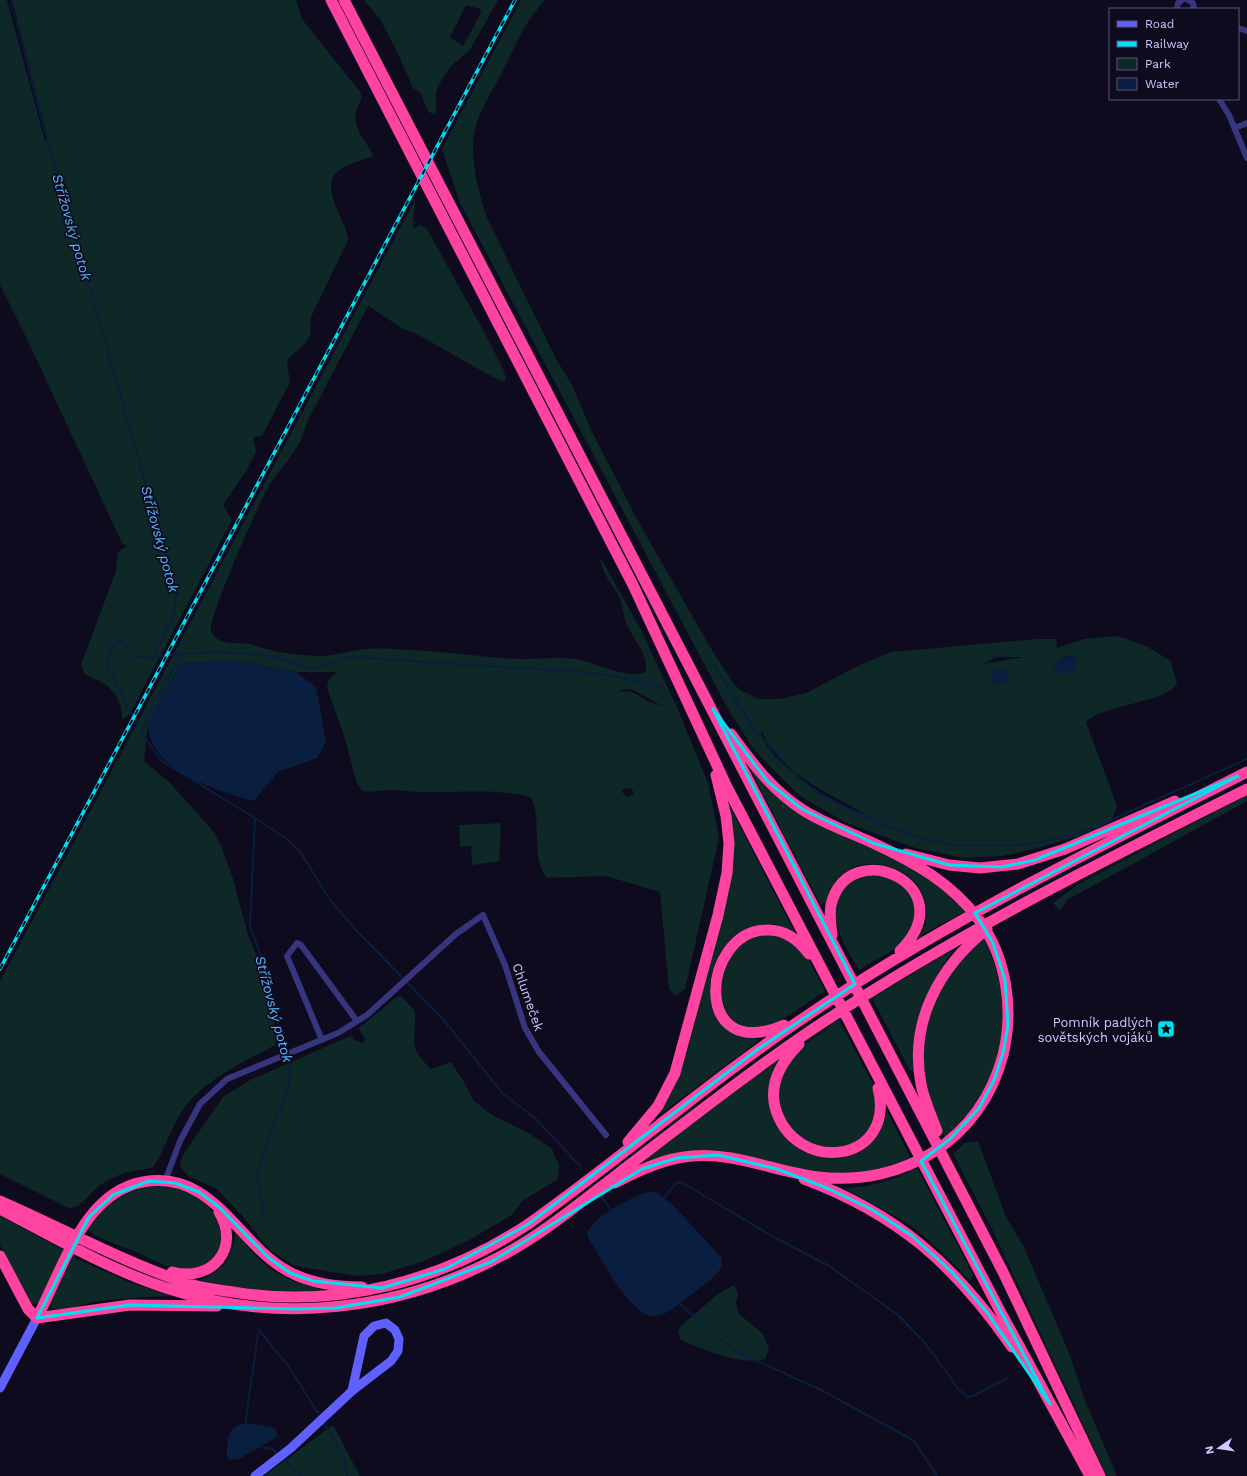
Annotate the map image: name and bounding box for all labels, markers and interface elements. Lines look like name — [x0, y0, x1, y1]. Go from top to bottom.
legend — [1109, 8, 1239, 100]
text: Road — [1145, 17, 1174, 31]
text: Railway — [1145, 37, 1190, 51]
text: Park — [1145, 57, 1171, 71]
text: Water — [1145, 77, 1180, 91]
water label: Střížovský potok — [49, 172, 95, 282]
water label: Střížovský potok — [138, 484, 182, 595]
water label: Střížovský potok — [252, 954, 296, 1065]
street label: Chlumeček — [509, 961, 547, 1034]
place label: Pomník padlých sovětských vojáků — [1038, 1015, 1153, 1045]
place icon: Pomník padlých sovětských vojáků — [1156, 1019, 1176, 1039]
north arrow — [1199, 1428, 1239, 1468]
text: N — [1202, 1445, 1217, 1456]

